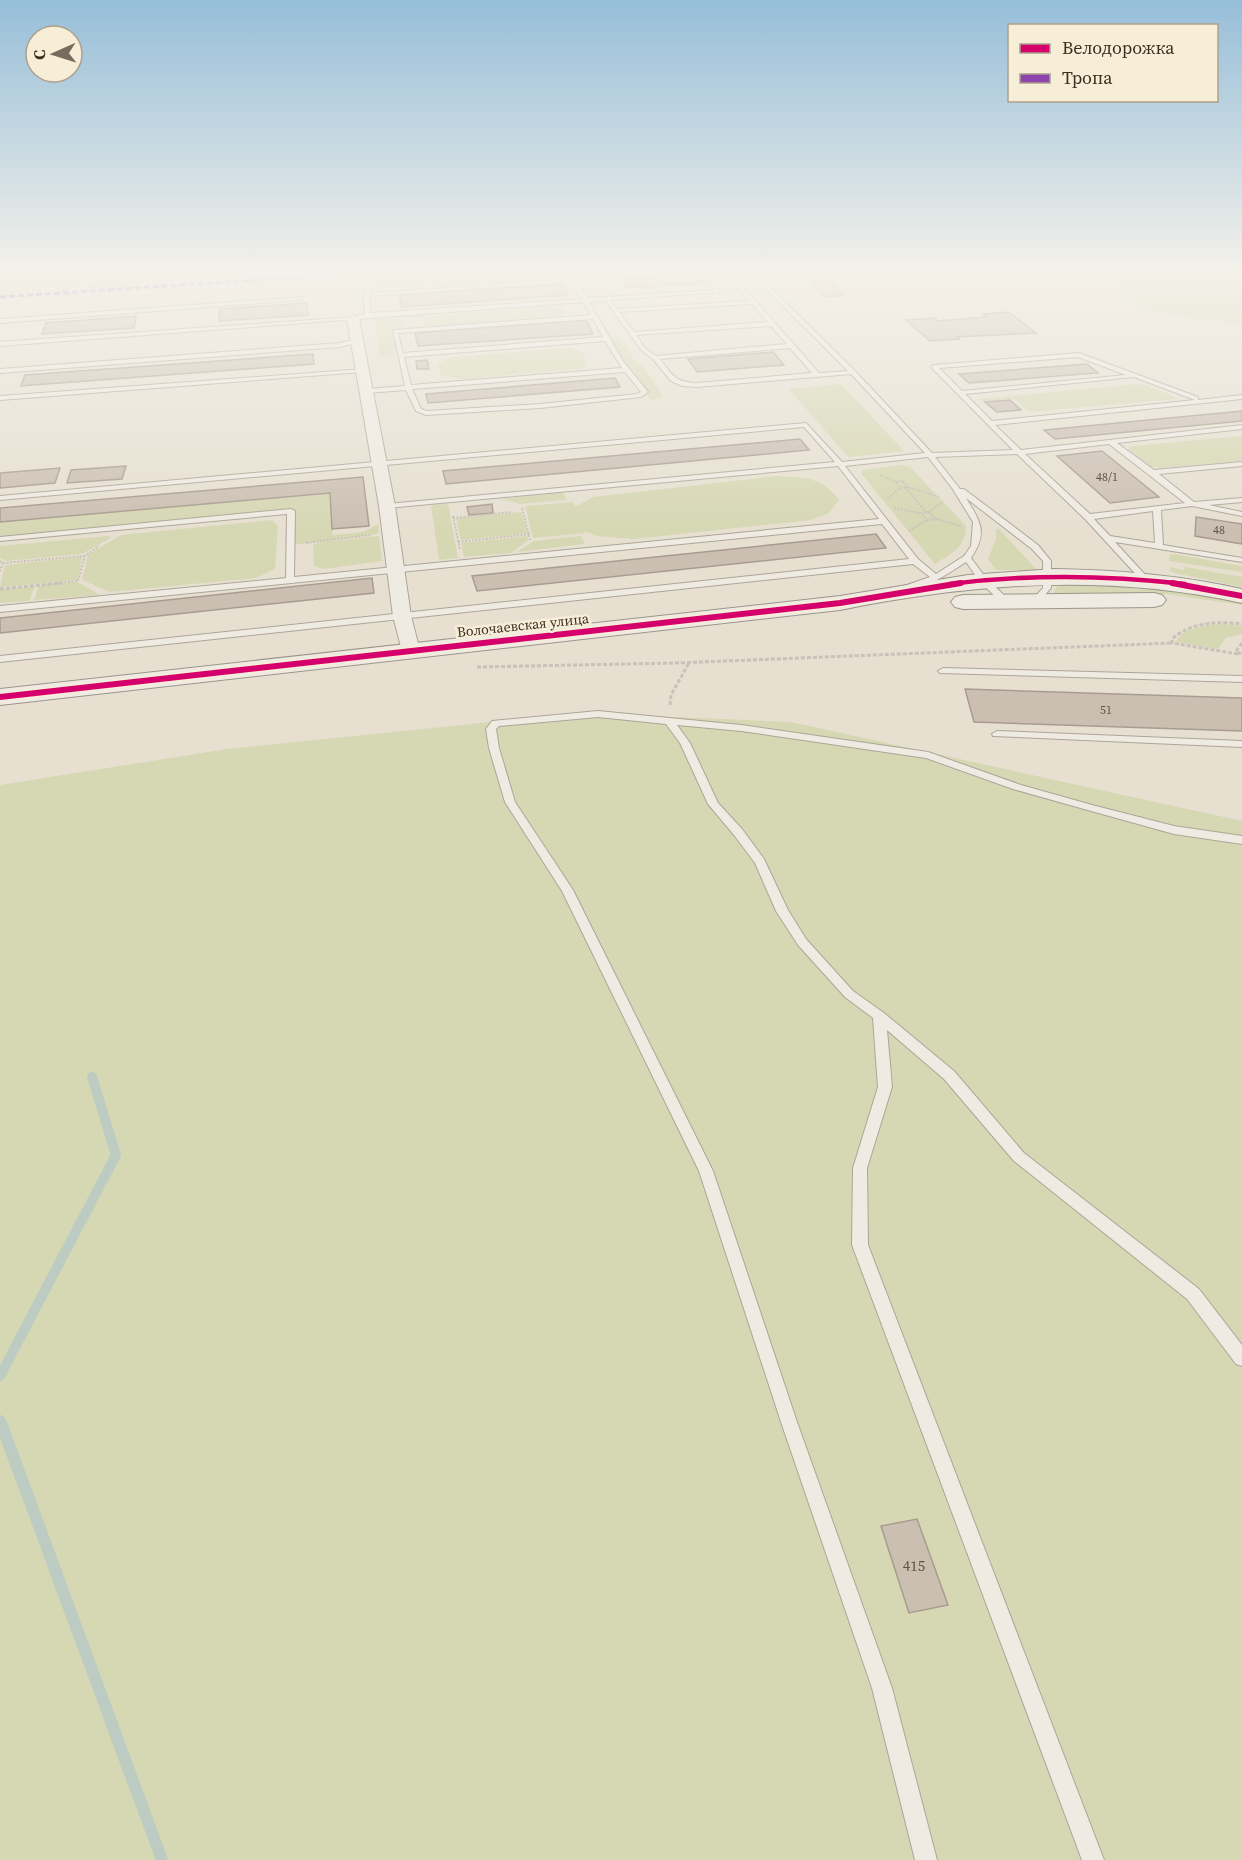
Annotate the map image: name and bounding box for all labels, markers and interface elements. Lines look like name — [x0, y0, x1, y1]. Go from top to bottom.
north arrow — [24, 24, 84, 84]
legend — [1008, 24, 1218, 102]
text: Велодорожка — [1062, 35, 1175, 60]
text: С — [28, 49, 50, 60]
text: Тропа — [1062, 65, 1113, 90]
house number: 48/1 — [1096, 469, 1118, 485]
house number: 48 — [1213, 522, 1225, 538]
street label: Волочаевская улица — [456, 608, 591, 642]
house number: 51 — [1100, 702, 1112, 718]
house number: 415 — [903, 1555, 925, 1576]

